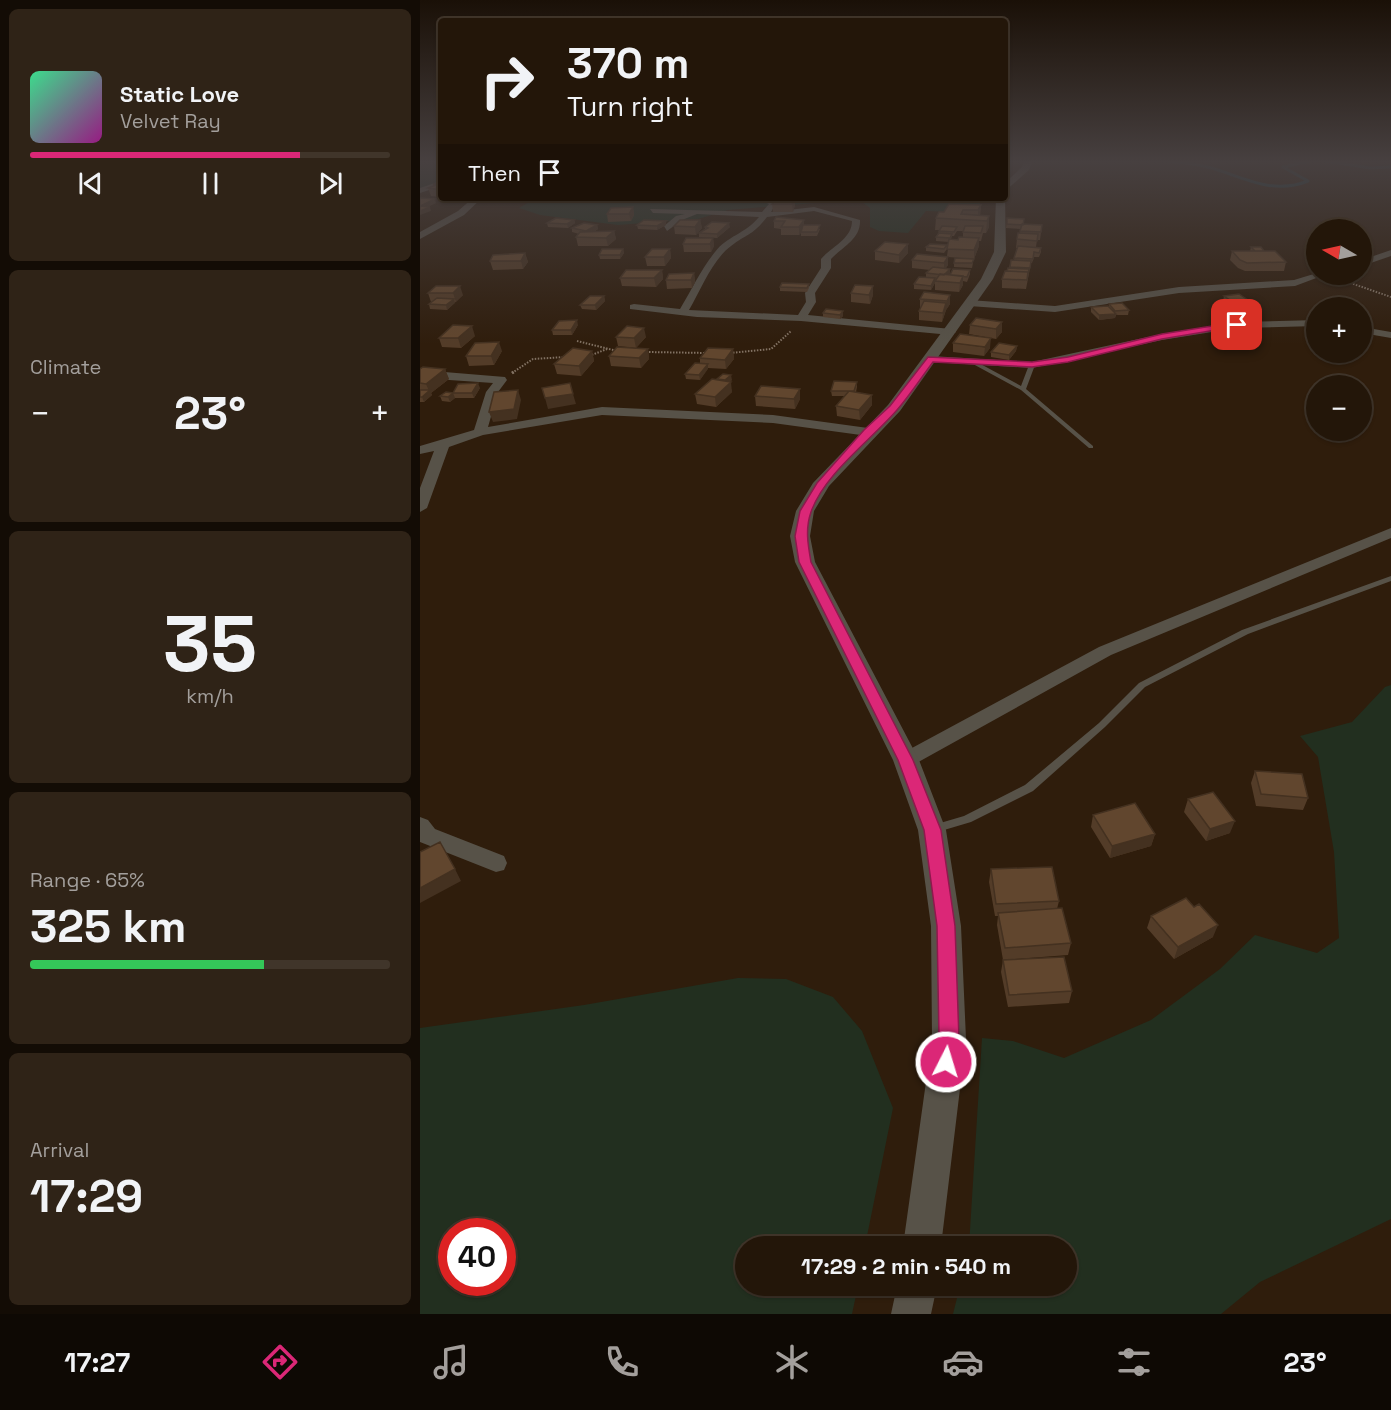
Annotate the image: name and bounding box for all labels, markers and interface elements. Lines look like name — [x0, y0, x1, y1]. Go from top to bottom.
text: 370 m — [567, 37, 689, 90]
icon: right — [468, 42, 546, 120]
text: Static Love — [120, 80, 239, 108]
text: Turn right — [567, 89, 694, 124]
text: Velvet Ray — [120, 108, 221, 134]
icon: arrive — [533, 156, 566, 189]
text: Then — [468, 159, 521, 187]
icon: previous — [74, 167, 107, 200]
icon: pause — [194, 167, 227, 200]
icon: next — [314, 167, 347, 200]
north arrow — [1306, 219, 1372, 285]
map controls — [1306, 219, 1372, 441]
button: + — [1306, 297, 1372, 363]
pin — [1211, 299, 1262, 350]
icon: arrive — [1220, 308, 1253, 341]
text: Climate — [30, 354, 101, 380]
button: − — [1306, 375, 1372, 441]
text: 23° — [174, 385, 246, 442]
text: − — [30, 393, 50, 435]
text: + — [370, 393, 390, 435]
text: 35 — [163, 594, 257, 694]
text: km/h — [186, 683, 234, 709]
text: Range · 65% — [30, 867, 145, 893]
text: 325 km — [30, 898, 186, 955]
position arrow — [914, 1030, 978, 1094]
text: Arrival — [30, 1137, 89, 1163]
text: 17:29 — [30, 1168, 143, 1225]
speed limit sign: 40 — [438, 1218, 516, 1296]
text: 17:29 · 2 min · 540 m — [801, 1252, 1011, 1280]
icon: directions — [259, 1341, 301, 1383]
icon: music — [430, 1341, 472, 1383]
icon: phone — [601, 1341, 643, 1383]
icon: climate — [771, 1341, 813, 1383]
icon: car — [942, 1341, 984, 1383]
icon: filters — [1113, 1341, 1155, 1383]
text: 17:27 — [64, 1345, 130, 1380]
text: 23° — [1283, 1345, 1327, 1380]

